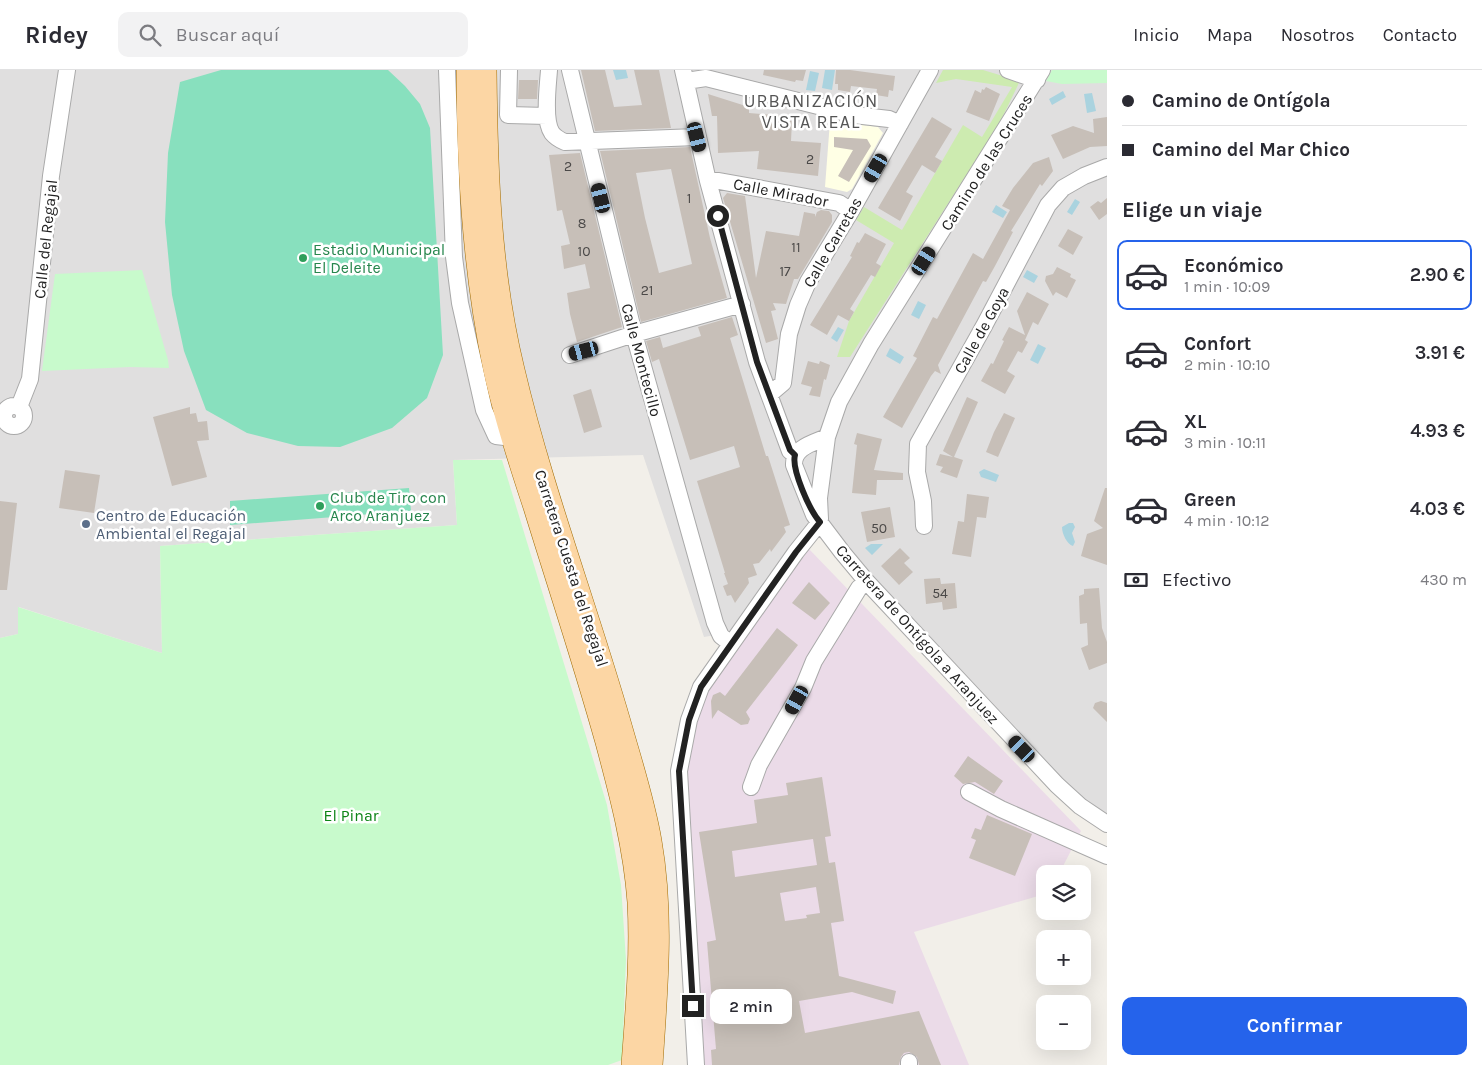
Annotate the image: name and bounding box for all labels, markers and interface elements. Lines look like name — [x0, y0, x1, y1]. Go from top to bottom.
search box — [118, 12, 468, 57]
text: Ridey — [25, 21, 88, 49]
icon: search — [136, 21, 164, 49]
text: Buscar aquí — [176, 24, 280, 46]
text: Inicio — [1133, 24, 1179, 46]
text: Mapa — [1207, 24, 1253, 46]
text: Nosotros — [1281, 24, 1355, 46]
text: Contacto — [1383, 24, 1457, 46]
district label: URBANIZACIÓN VISTA REAL — [744, 89, 878, 133]
street label: Camino de las Cruces — [937, 90, 1036, 234]
text: Camino de Ontígola — [1152, 90, 1331, 112]
car — [686, 121, 707, 153]
text: Camino del Mar Chico — [1152, 139, 1350, 161]
house number: 2 — [806, 151, 814, 168]
car — [862, 151, 889, 185]
house number: 2 — [564, 158, 572, 175]
street label: Calle Mirador — [732, 174, 830, 211]
street label: Calle del Regajal — [30, 179, 61, 300]
car — [590, 182, 611, 214]
house number: 1 — [687, 190, 691, 207]
street label: Calle Carretas — [799, 194, 866, 291]
text: Elige un viaje — [1122, 197, 1262, 223]
route start — [707, 205, 729, 227]
house number: 8 — [578, 215, 586, 232]
house number: 11 — [791, 239, 801, 256]
place label: Estadio Municipal El Deleite — [313, 240, 445, 277]
house number: 10 — [578, 243, 590, 260]
car — [909, 244, 938, 278]
marker: Estadio Municipal El Deleite — [297, 252, 309, 264]
icon: car — [1124, 253, 1169, 298]
text: Económico — [1184, 255, 1284, 277]
house number: 17 — [779, 263, 791, 280]
text: 2.90 € — [1410, 264, 1465, 286]
text: 1 min · 10:09 — [1184, 277, 1270, 296]
house number: 21 — [641, 282, 653, 299]
street label: Calle de Goya — [950, 283, 1013, 377]
street label: Calle Montecillo — [617, 301, 666, 419]
icon: car — [1124, 331, 1169, 376]
text: Confort — [1184, 333, 1251, 355]
car — [567, 340, 600, 362]
text: 3.91 € — [1415, 342, 1465, 364]
text: 2 min · 10:10 — [1184, 355, 1270, 374]
icon: car — [1124, 409, 1169, 454]
text: XL — [1184, 411, 1206, 433]
text: 4.93 € — [1410, 420, 1465, 442]
text: 3 min · 10:11 — [1184, 433, 1266, 452]
street label: Carretera Cuesta del Regajal — [531, 467, 612, 669]
icon: car — [1124, 487, 1169, 532]
place label: Club de Tiro con Arco Aranjuez — [330, 488, 447, 525]
text: Green — [1184, 489, 1236, 511]
text: 4.03 € — [1410, 498, 1465, 520]
marker: Club de Tiro con Arco Aranjuez — [314, 500, 326, 512]
place label: Centro de Educación Ambiental el Regajal — [96, 506, 246, 543]
text: 4 min · 10:12 — [1184, 511, 1270, 530]
marker: Centro de Educación Ambiental el Regajal — [80, 518, 92, 530]
house number: 50 — [871, 520, 887, 537]
street label: Carretera de Ontígola a Aranjuez — [832, 541, 1003, 728]
icon: cash — [1122, 566, 1150, 594]
text: Efectivo — [1162, 569, 1231, 591]
text: 430 m — [1420, 570, 1467, 589]
house number: 54 — [932, 585, 948, 602]
car — [783, 683, 810, 717]
car — [1006, 733, 1037, 765]
park label: El Pinar — [323, 806, 379, 825]
map controls — [1036, 865, 1091, 1050]
button: layers — [1036, 865, 1091, 920]
button: + — [1036, 930, 1091, 985]
callout: 2 min — [710, 988, 793, 1024]
route end — [682, 995, 704, 1017]
button: − — [1036, 995, 1091, 1050]
text: 2 min — [729, 997, 773, 1016]
button: Confirmar — [1122, 997, 1467, 1055]

